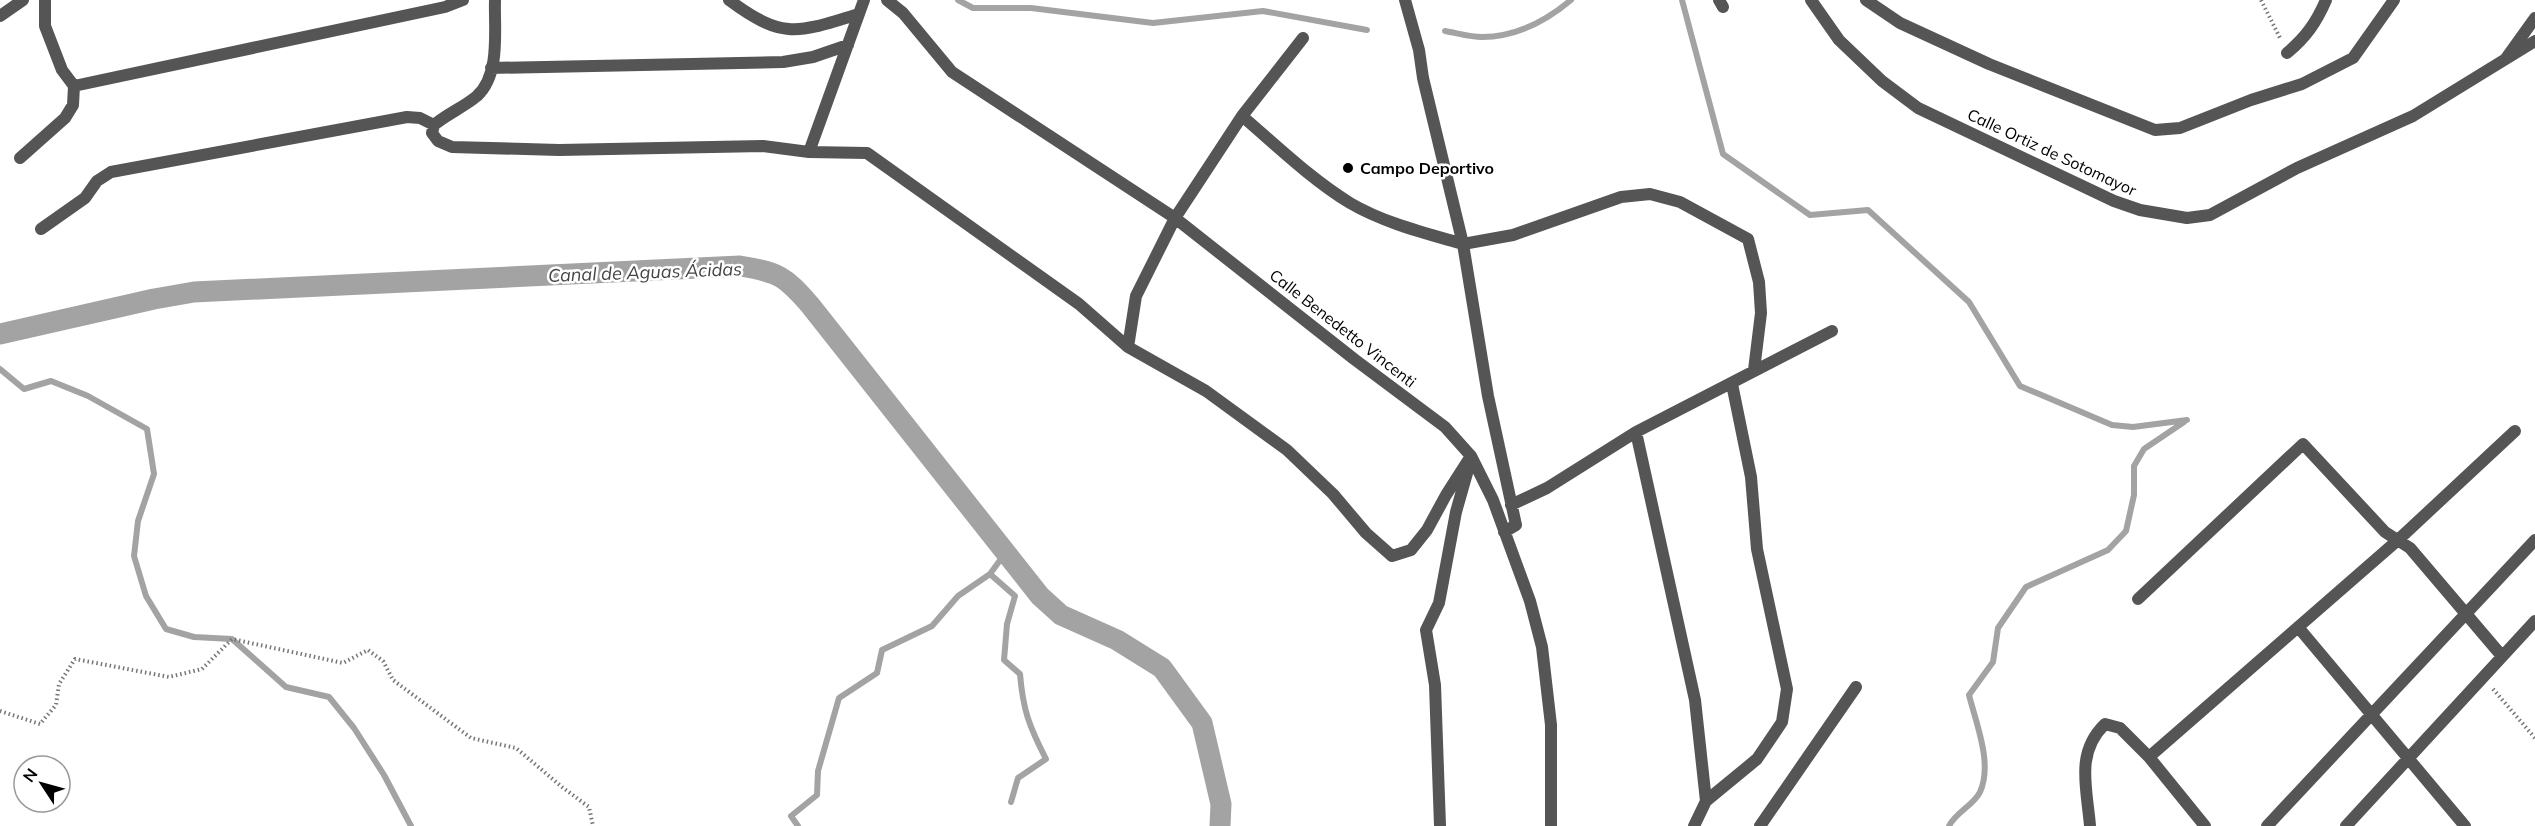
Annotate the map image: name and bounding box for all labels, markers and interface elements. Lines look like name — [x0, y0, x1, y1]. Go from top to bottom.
street label: Calle Ortiz de Sotomayor — [1964, 104, 2140, 200]
place label: Campo Deportivo — [1360, 158, 1494, 178]
marker: Campo Deportivo — [1341, 161, 1355, 175]
water label: Canal de Aguas Ácidas — [548, 257, 742, 287]
street label: Calle Benedetto Vincenti — [1266, 265, 1420, 391]
north arrow — [12, 754, 72, 814]
text: N — [18, 764, 42, 786]

